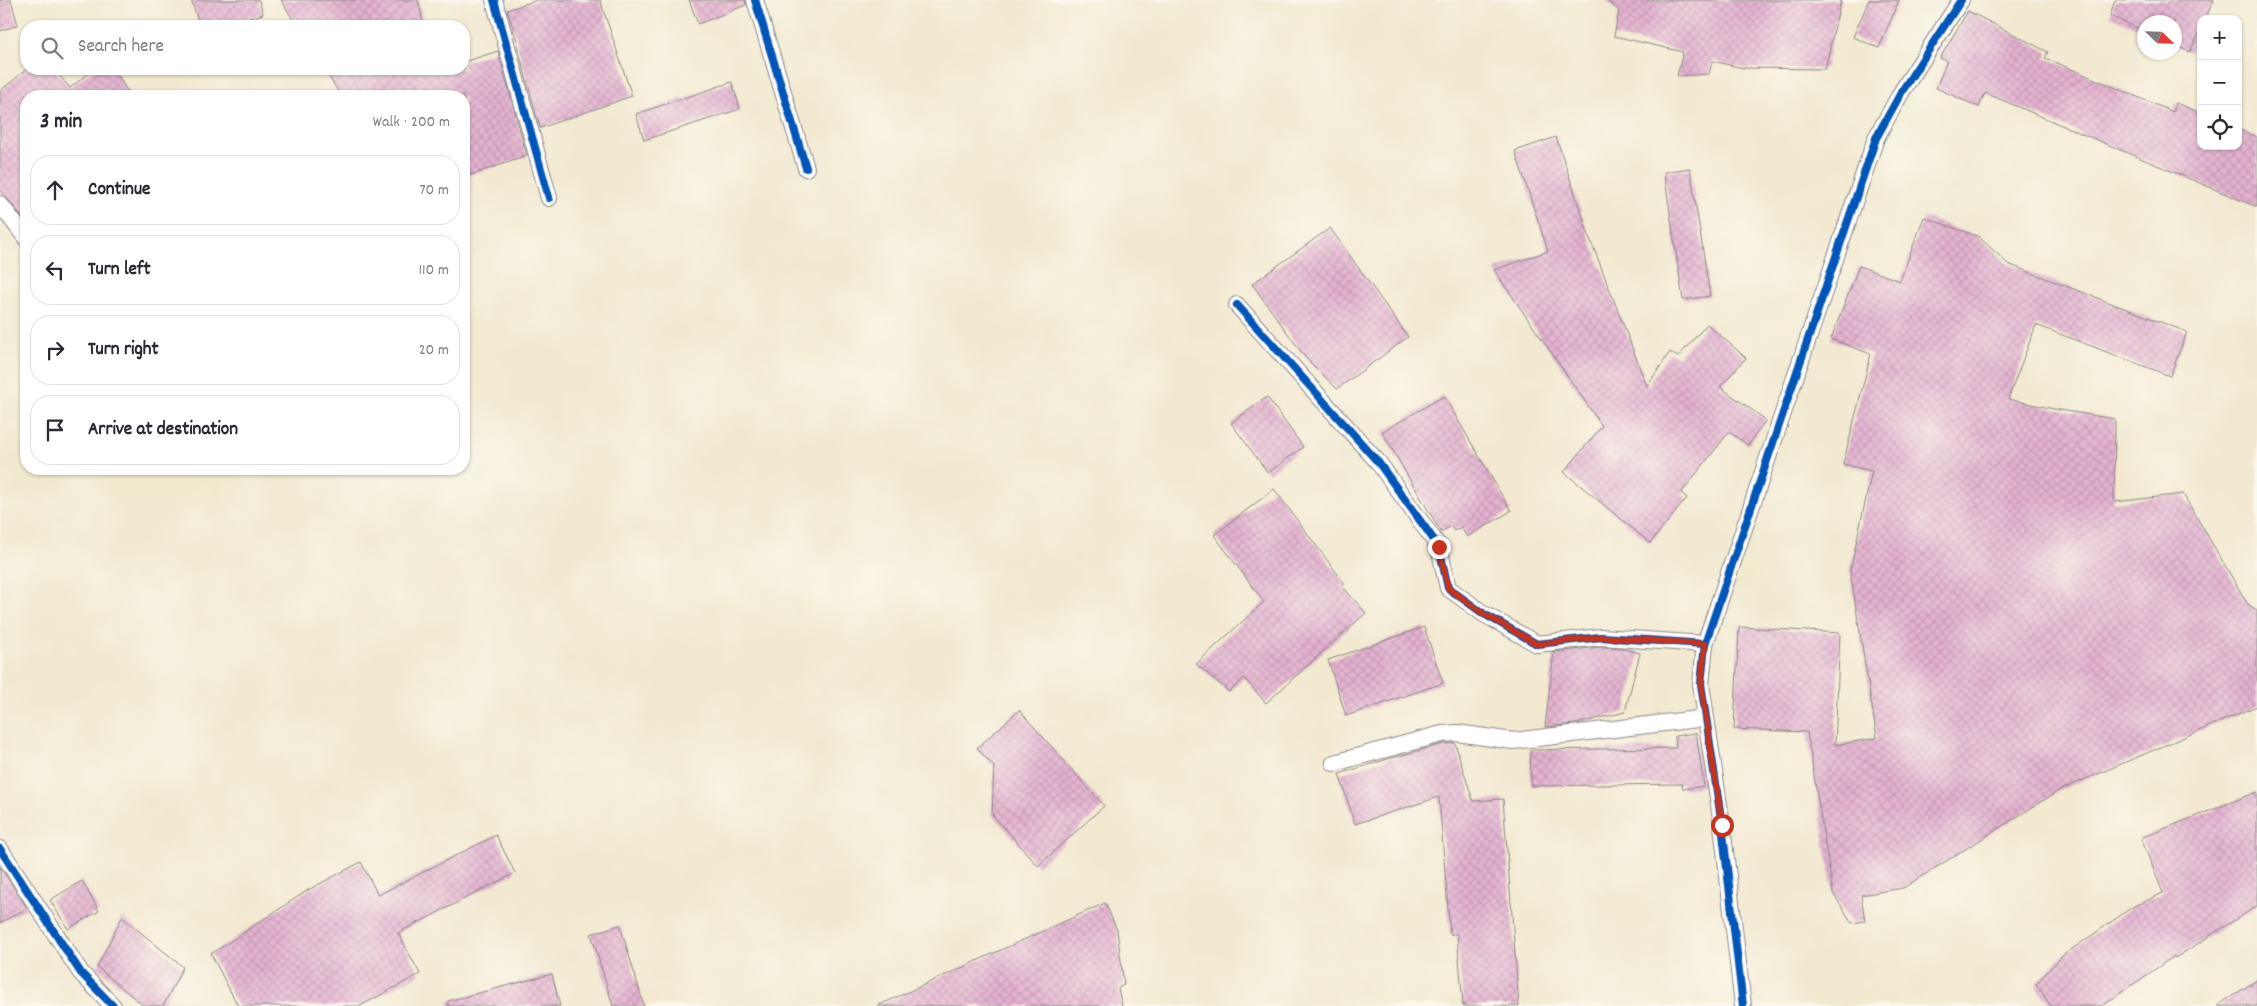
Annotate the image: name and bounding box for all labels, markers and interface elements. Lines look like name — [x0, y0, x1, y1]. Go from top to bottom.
north arrow — [2137, 15, 2182, 60]
map controls — [2197, 15, 2242, 150]
button: + — [2197, 15, 2242, 60]
search box — [20, 20, 470, 75]
icon: search — [38, 34, 66, 62]
text: Search here — [78, 34, 164, 61]
button: − — [2197, 60, 2242, 105]
button: locate — [2197, 105, 2242, 150]
text: 3 min — [40, 108, 82, 138]
text: Walk · 200 m — [373, 111, 450, 134]
icon: ahead — [41, 176, 69, 204]
text: Continue — [88, 177, 150, 204]
text: 70 m — [419, 179, 449, 202]
icon: left — [41, 256, 69, 284]
text: Turn left — [88, 257, 151, 284]
text: 110 m — [419, 259, 449, 282]
icon: right — [41, 336, 69, 364]
text: Turn right — [88, 337, 159, 364]
text: 20 m — [419, 339, 449, 362]
icon: arrive — [41, 416, 69, 444]
text: Arrive at destination — [88, 417, 238, 444]
route end — [1428, 536, 1451, 559]
route start — [1711, 814, 1734, 837]

